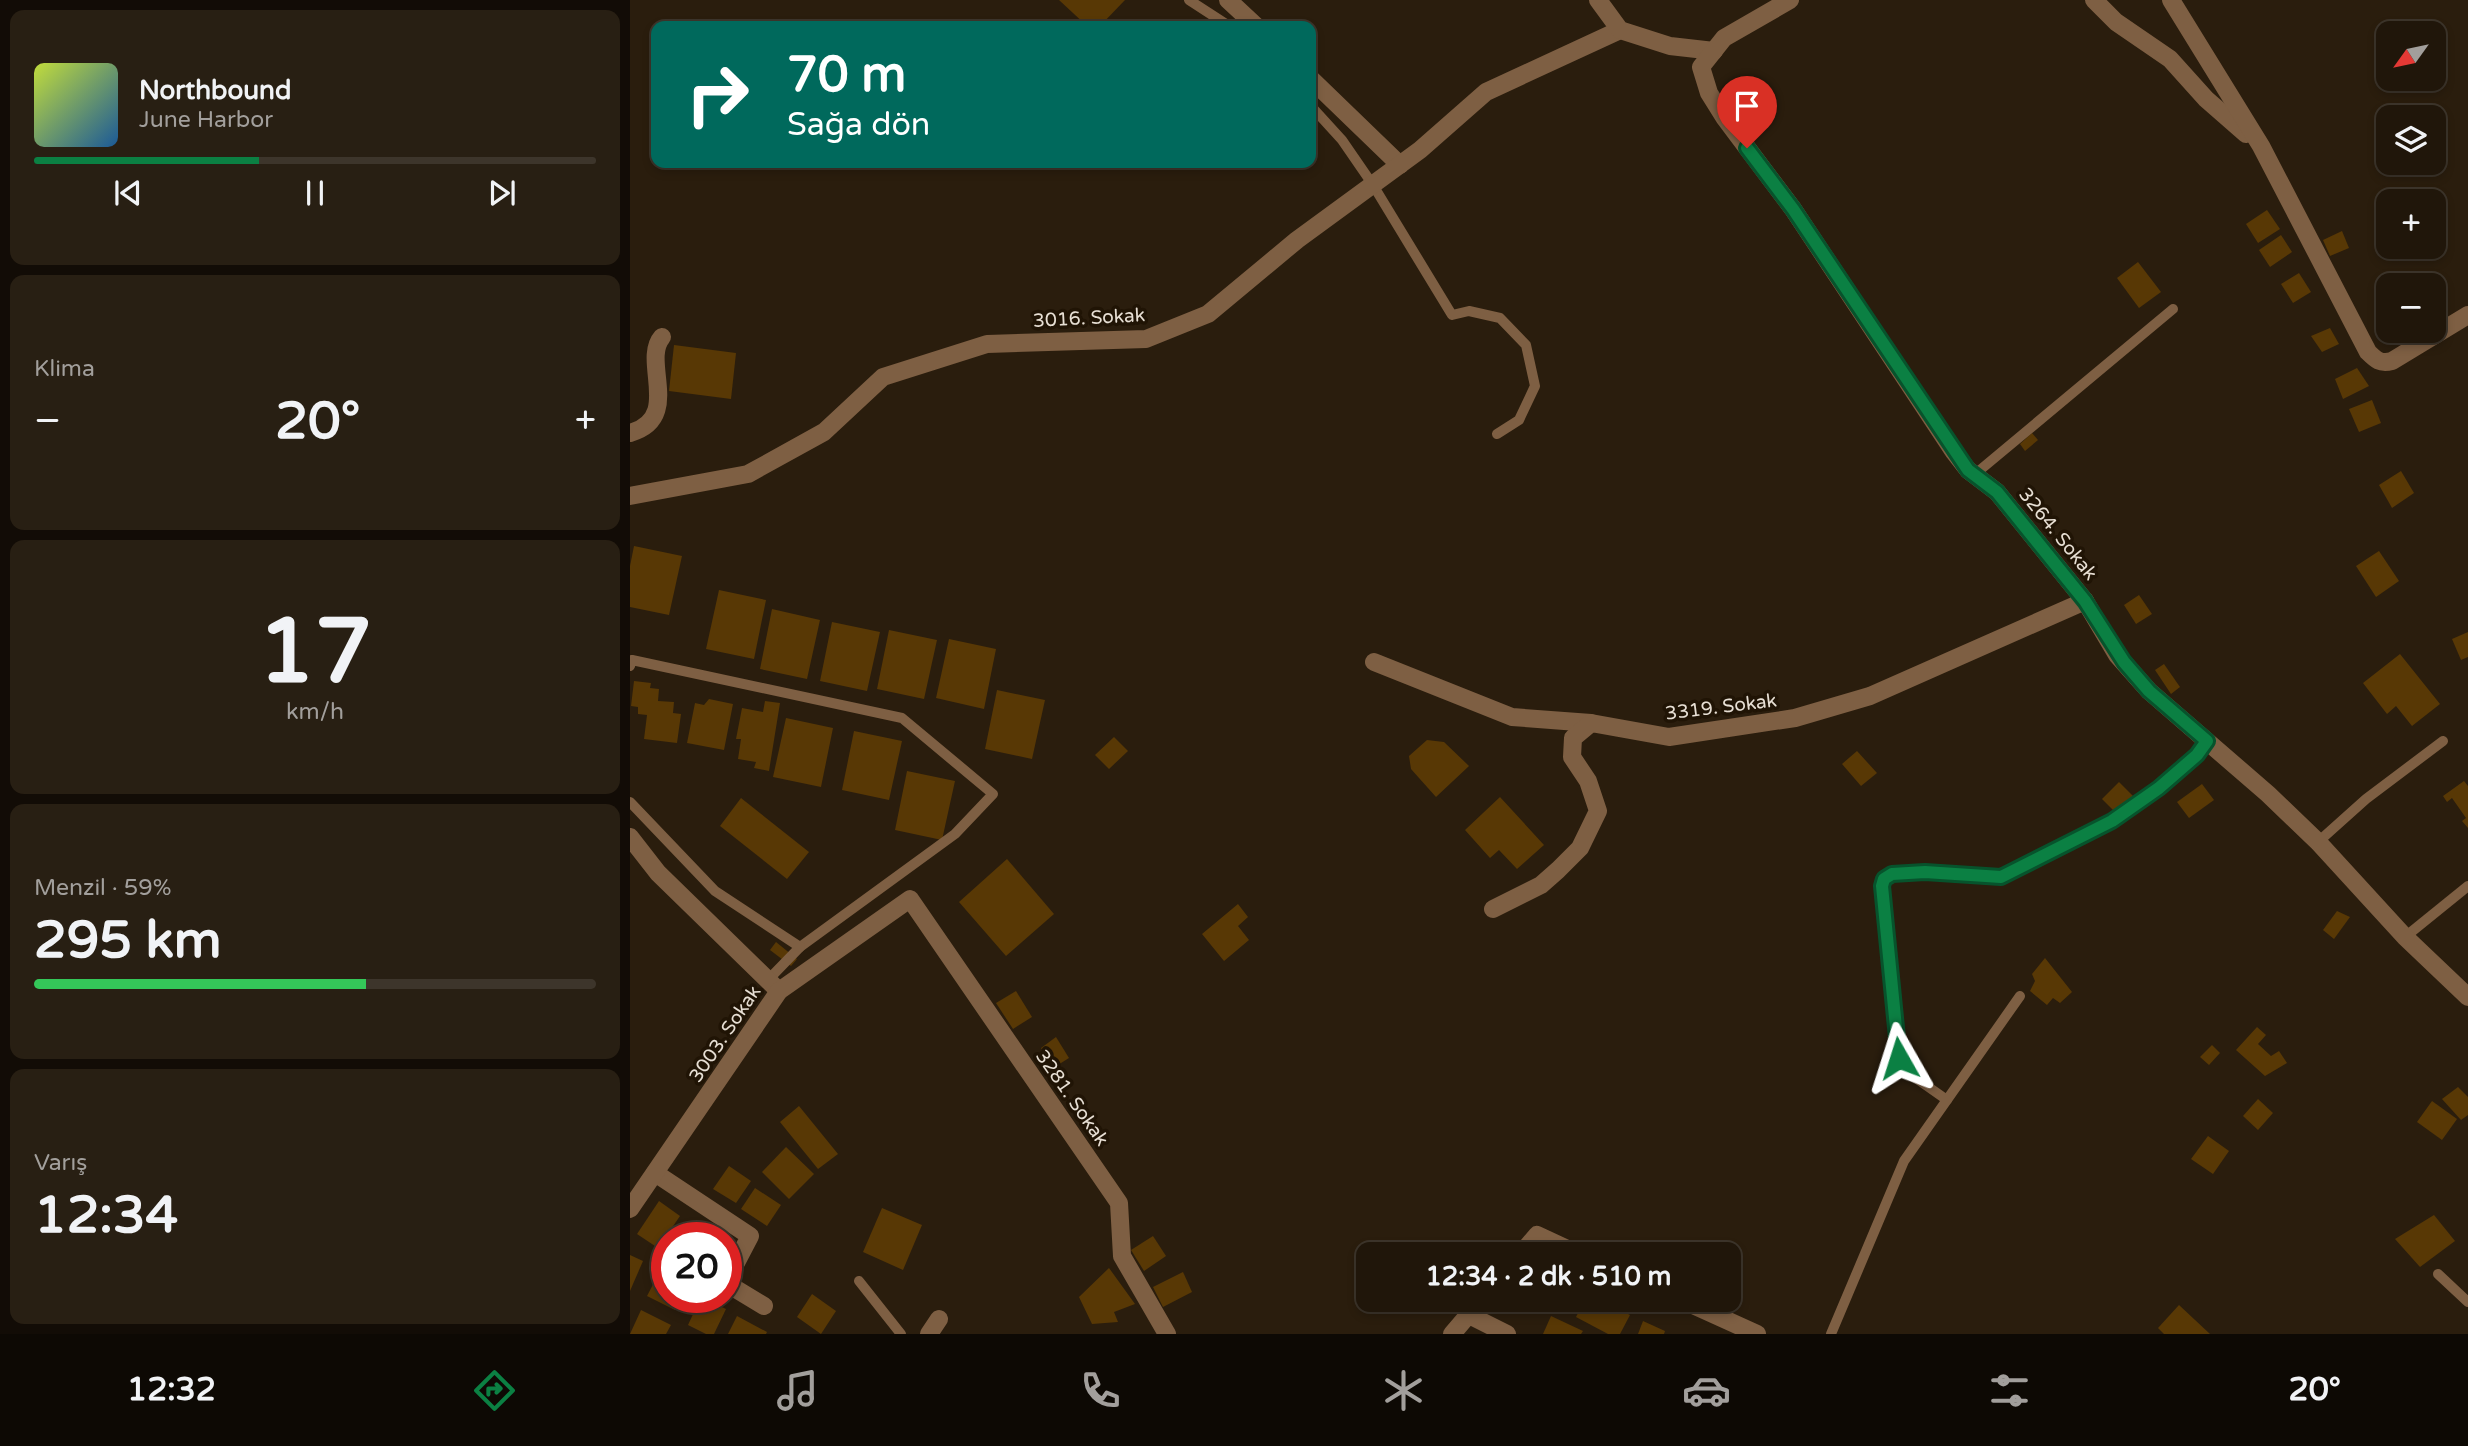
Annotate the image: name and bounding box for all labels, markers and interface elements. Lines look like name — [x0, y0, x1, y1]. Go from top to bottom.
north arrow — [2376, 21, 2446, 91]
map controls — [2376, 21, 2446, 343]
text: 70 m — [787, 46, 906, 105]
icon: right — [672, 49, 763, 140]
text: Northbound — [139, 75, 291, 106]
pin — [1717, 76, 1777, 148]
icon: arrive — [1728, 87, 1766, 125]
button: layers — [2376, 105, 2446, 175]
text: June Harbor — [139, 106, 273, 134]
text: Sağa dön — [787, 106, 930, 144]
icon: previous — [109, 174, 147, 212]
icon: pause — [296, 174, 334, 212]
icon: next — [483, 174, 521, 212]
button: + — [2376, 189, 2446, 259]
button: − — [2376, 273, 2446, 343]
street label: 3016. Sokak — [1032, 304, 1146, 332]
text: Klima — [34, 355, 95, 383]
text: 20° — [275, 390, 360, 453]
text: − — [34, 398, 61, 444]
text: + — [575, 398, 596, 444]
street label: 3264. Sokak — [2014, 484, 2102, 584]
text: 17 — [258, 597, 372, 707]
street label: 3319. Sokak — [1664, 689, 1778, 725]
text: km/h — [286, 698, 344, 726]
text: Menzil · 59% — [34, 874, 171, 902]
text: 295 km — [34, 909, 222, 972]
street label: 3003. Sokak — [685, 981, 765, 1087]
position arrow — [1862, 1021, 1936, 1095]
street label: 3281. Sokak — [1031, 1046, 1113, 1150]
text: Varış — [34, 1149, 87, 1177]
text: 12:34 — [34, 1184, 178, 1247]
speed limit sign: 20 — [651, 1222, 742, 1313]
text: 12:34 · 2 dk · 510 m — [1426, 1261, 1671, 1292]
icon: directions — [470, 1366, 519, 1415]
icon: music — [773, 1366, 822, 1415]
icon: phone — [1076, 1366, 1125, 1415]
icon: climate — [1379, 1366, 1428, 1415]
icon: car — [1682, 1366, 1731, 1415]
icon: filters — [1985, 1366, 2034, 1415]
text: 12:32 — [127, 1371, 216, 1409]
text: 20° — [2289, 1371, 2341, 1409]

